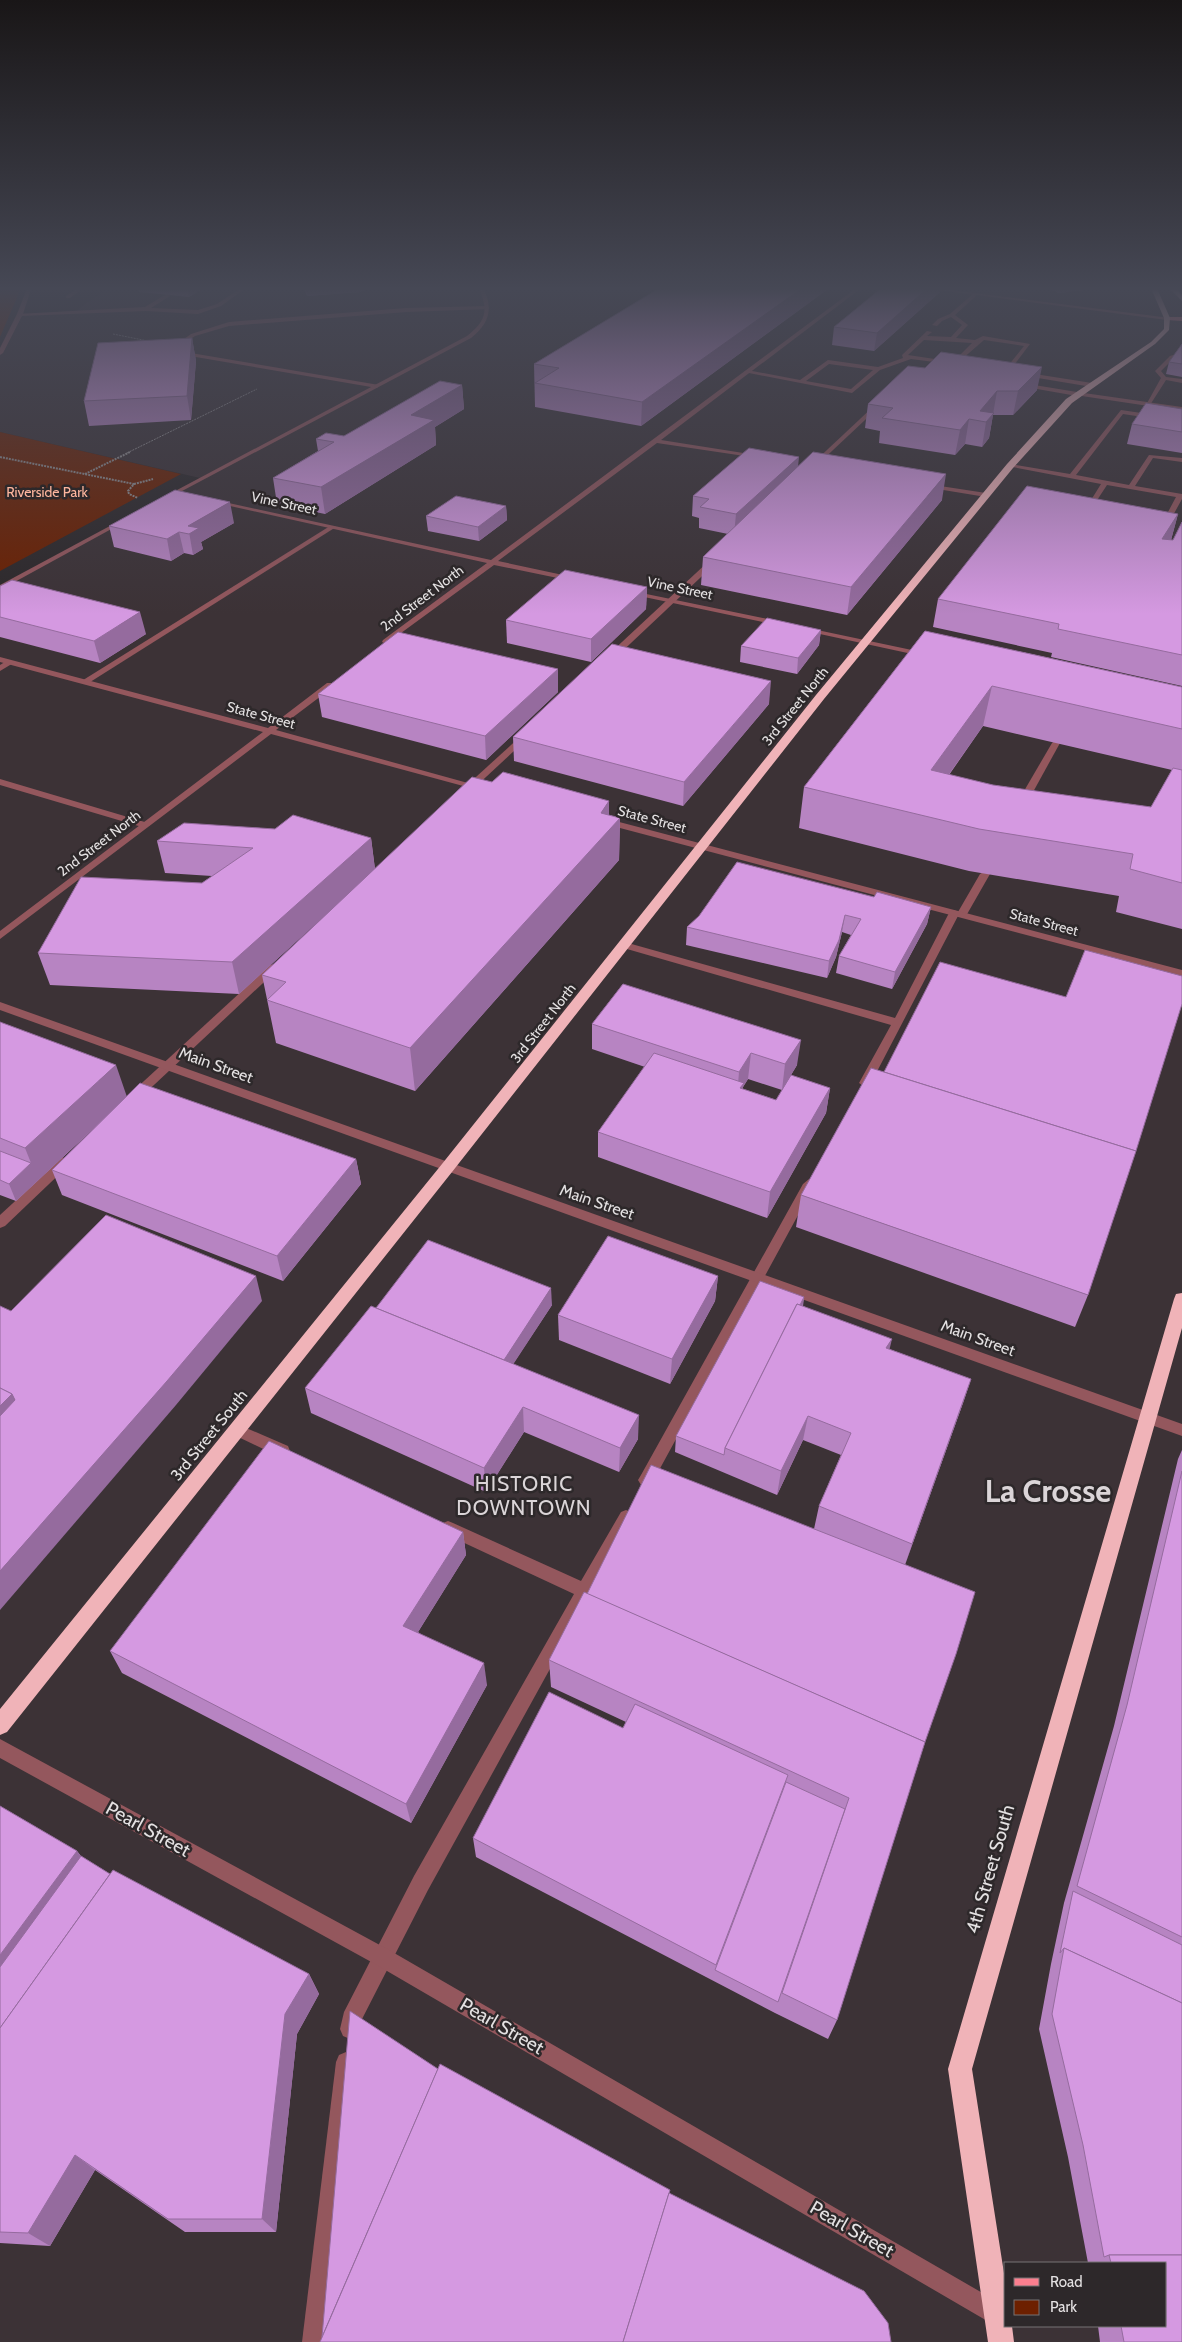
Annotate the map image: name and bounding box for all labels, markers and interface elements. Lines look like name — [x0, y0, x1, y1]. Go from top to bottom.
park label: Riverside Park — [6, 483, 89, 501]
street label: Vine Street — [250, 487, 319, 519]
street label: 2nd Street North — [377, 561, 467, 635]
street label: Vine Street — [646, 572, 715, 604]
street label: 3rd Street North — [758, 663, 832, 749]
street label: State Street — [225, 697, 298, 733]
street label: State Street — [616, 801, 689, 837]
street label: 2nd Street North — [54, 806, 144, 880]
street label: State Street — [1008, 904, 1081, 940]
street label: 3rd Street North — [506, 980, 580, 1066]
street label: Main Street — [176, 1043, 256, 1087]
street label: Main Street — [557, 1180, 637, 1224]
street label: Main Street — [938, 1316, 1018, 1360]
street label: 3rd Street South — [167, 1386, 251, 1484]
district label: HISTORIC DOWNTOWN — [456, 1471, 592, 1520]
district label: La Crosse — [985, 1472, 1111, 1510]
street label: Pearl Street — [102, 1796, 195, 1862]
street label: 4th Street South — [961, 1802, 1019, 1936]
street label: Pearl Street — [456, 1993, 549, 2060]
street label: Pearl Street — [806, 2196, 899, 2263]
legend — [1004, 2262, 1167, 2327]
text: Road — [1050, 2273, 1083, 2291]
text: Park — [1050, 2298, 1077, 2316]

